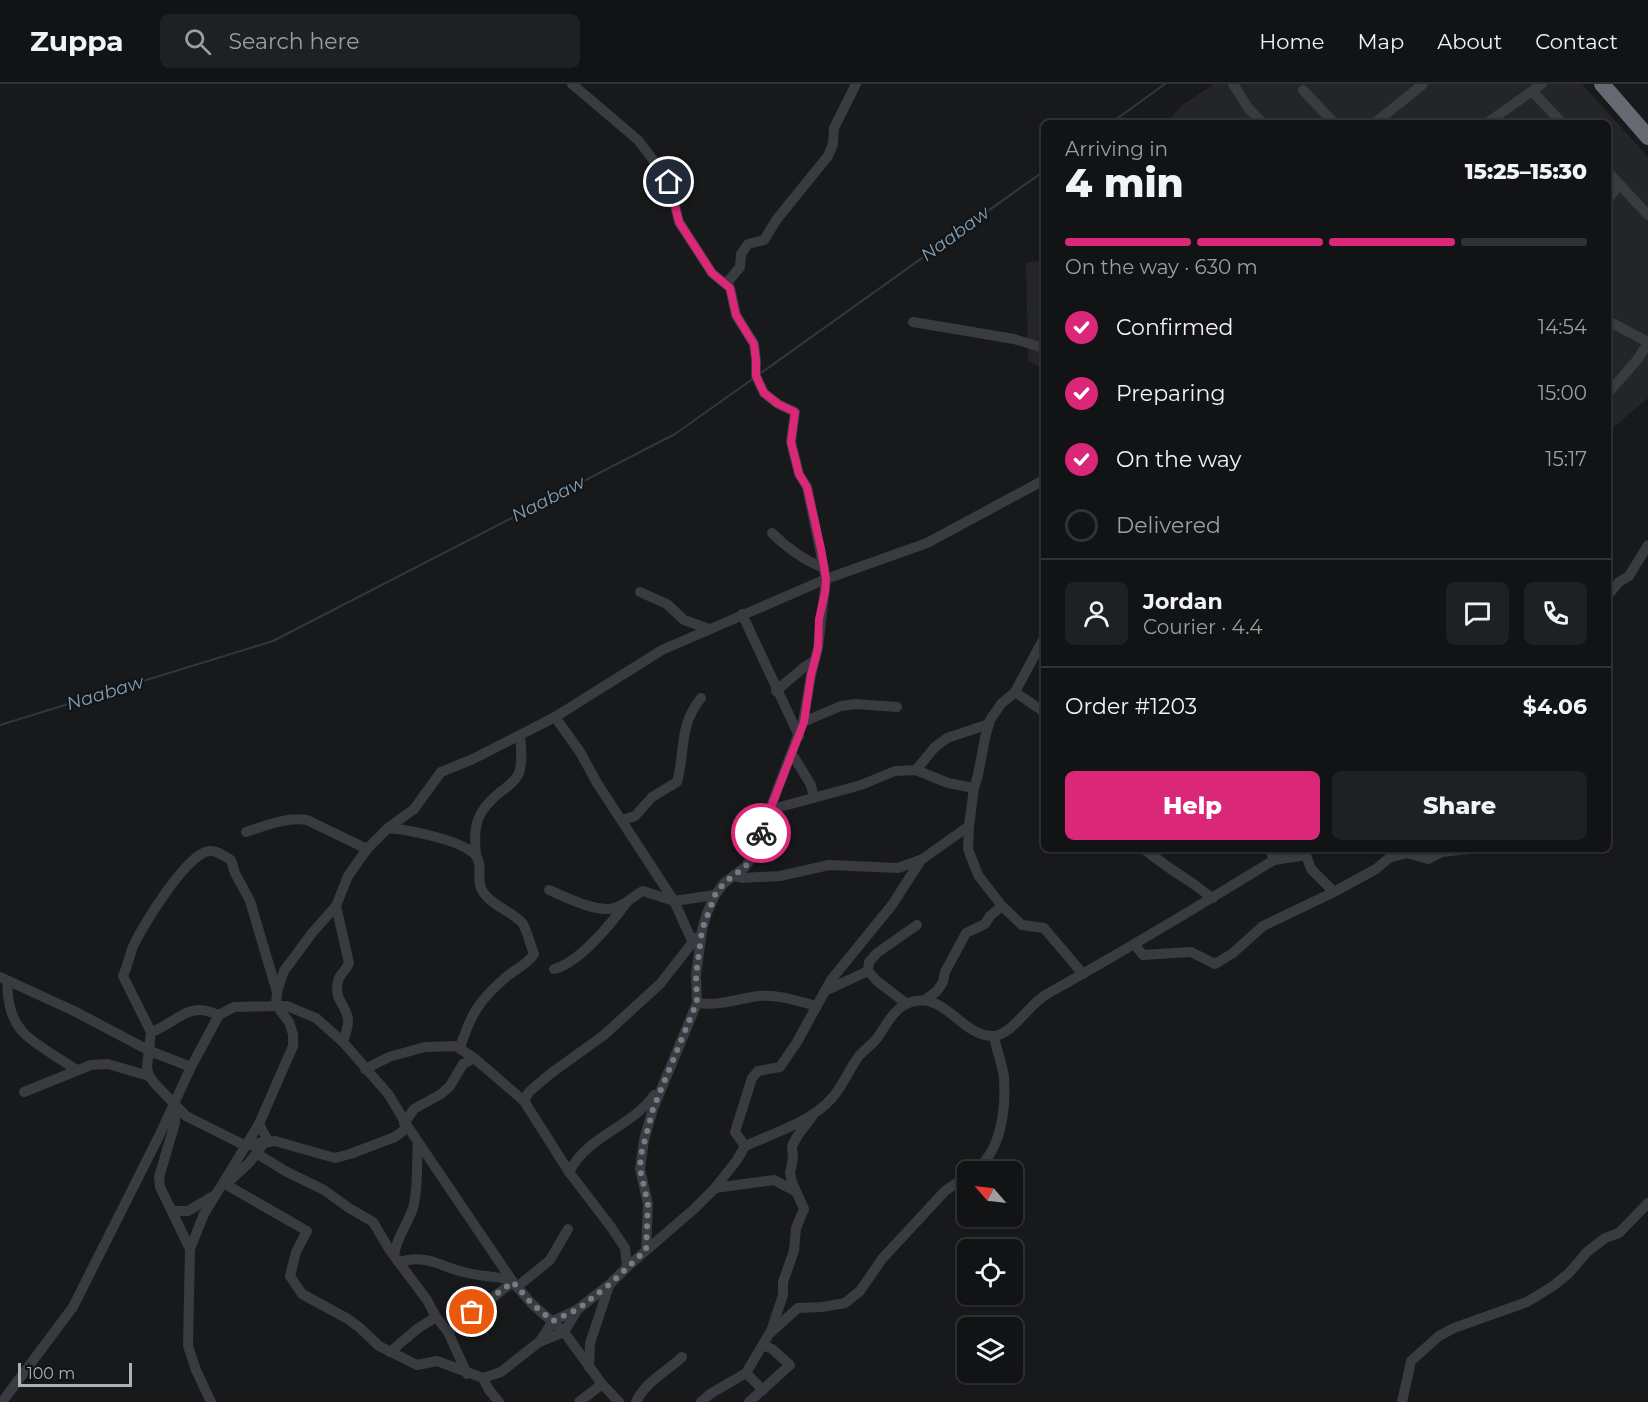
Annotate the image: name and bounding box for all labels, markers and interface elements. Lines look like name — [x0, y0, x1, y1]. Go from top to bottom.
search box — [160, 14, 580, 68]
text: Zuppa — [30, 24, 124, 58]
icon: search — [181, 25, 214, 58]
text: Search here — [229, 28, 359, 55]
text: Home — [1259, 29, 1324, 54]
text: Map — [1357, 29, 1404, 54]
text: About — [1437, 29, 1502, 54]
text: Contact — [1535, 29, 1618, 54]
text: Arriving in — [1065, 137, 1168, 161]
pin — [643, 156, 694, 207]
text: 15:25–15:30 — [1465, 158, 1587, 185]
text: 4 min — [1065, 159, 1184, 207]
icon: home — [652, 165, 685, 198]
water label: Naabaw — [916, 201, 994, 266]
text: On the way · 630 m — [1065, 255, 1258, 279]
icon: check — [1065, 311, 1098, 344]
text: Confirmed — [1116, 314, 1233, 341]
text: 14:54 — [1538, 315, 1587, 339]
icon: check — [1065, 377, 1098, 410]
text: Preparing — [1116, 380, 1225, 407]
text: 15:00 — [1538, 381, 1587, 405]
icon: check — [1065, 443, 1098, 476]
text: On the way — [1116, 446, 1241, 473]
text: 15:17 — [1545, 447, 1587, 471]
water label: Naabaw — [508, 471, 589, 527]
text: Delivered — [1116, 512, 1221, 539]
button: person — [1065, 582, 1128, 645]
button: chat — [1446, 582, 1509, 645]
button: phone — [1524, 582, 1587, 645]
text: Jordan — [1143, 588, 1223, 615]
text: Courier · 4.4 — [1143, 615, 1262, 639]
water label: Naabaw — [64, 671, 147, 715]
text: Order #1203 — [1065, 693, 1197, 720]
text: $4.06 — [1523, 693, 1587, 720]
button: Help — [1065, 771, 1320, 840]
button: Share — [1332, 771, 1587, 840]
courier — [731, 803, 791, 863]
icon: bike — [745, 817, 778, 850]
north arrow — [957, 1161, 1023, 1227]
map controls — [957, 1161, 1023, 1383]
button: locate — [957, 1239, 1023, 1305]
pin — [446, 1286, 497, 1337]
icon: bag — [455, 1295, 488, 1328]
button: layers — [957, 1317, 1023, 1383]
scale bar — [18, 1360, 132, 1388]
text: 100 m — [27, 1364, 75, 1383]

